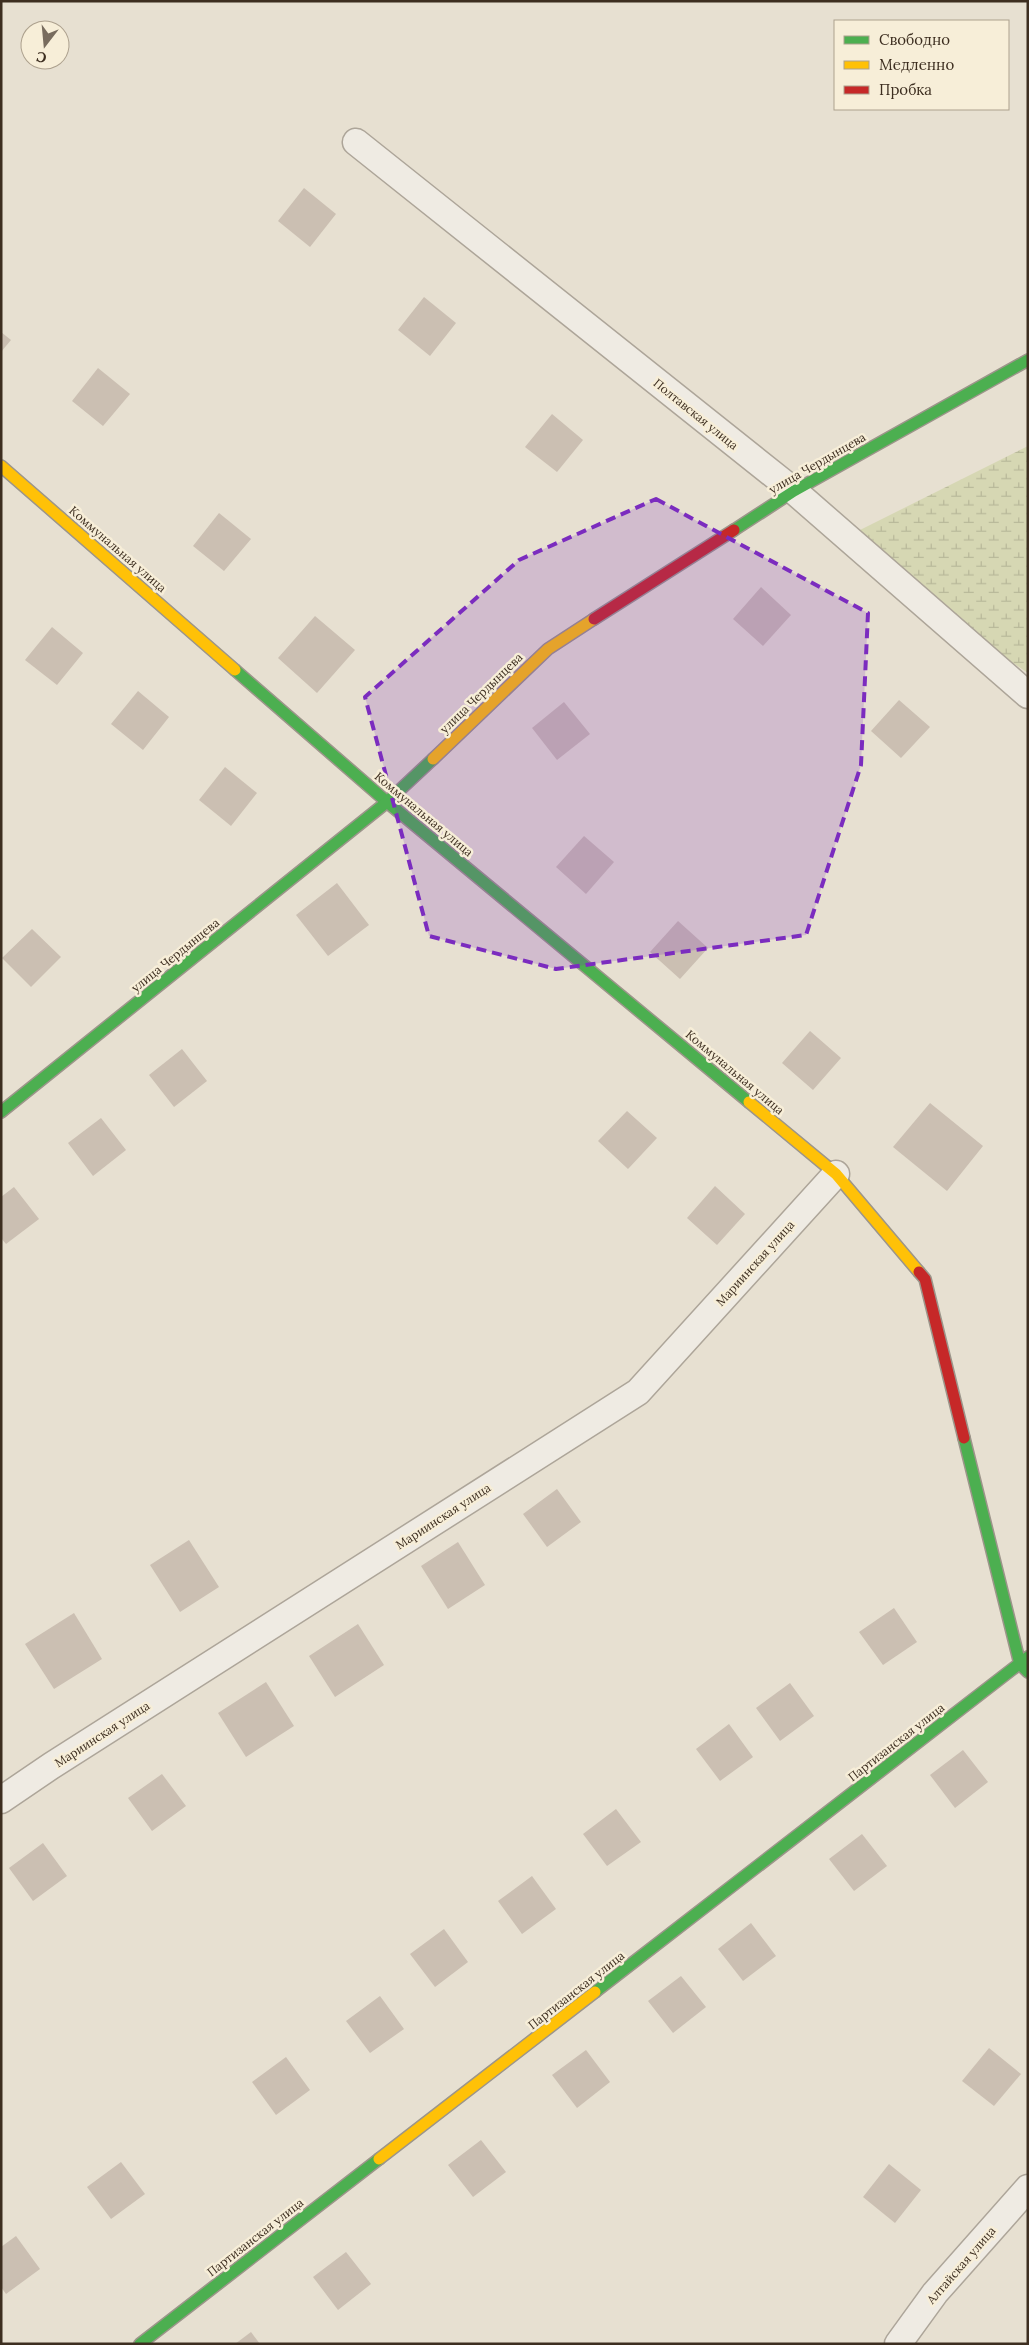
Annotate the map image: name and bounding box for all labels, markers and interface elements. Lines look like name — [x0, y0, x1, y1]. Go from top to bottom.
north arrow — [20, 20, 70, 70]
legend — [834, 20, 1009, 110]
text: Свободно — [879, 30, 950, 49]
text: С — [34, 47, 49, 67]
text: Медленно — [879, 55, 954, 74]
text: Пробка — [879, 80, 932, 99]
street label: Полтавская улица — [651, 375, 741, 453]
street label: улица Чердынцева — [766, 429, 868, 497]
street label: Коммунальная улица — [66, 503, 170, 595]
street label: улица Чердынцева — [436, 650, 526, 736]
street label: Коммунальная улица — [372, 768, 476, 860]
street label: улица Чердынцева — [128, 915, 222, 995]
street label: Коммунальная улица — [683, 1026, 787, 1118]
street label: Мариинская улица — [713, 1217, 797, 1309]
street label: Мариинская улица — [393, 1480, 493, 1552]
street label: Мариинская улица — [52, 1698, 152, 1770]
street label: Партизанская улица — [845, 1700, 947, 1784]
street label: Партизанская улица — [525, 1948, 627, 2032]
street label: Партизанская улица — [204, 2195, 306, 2279]
street label: Алтайская улица — [923, 2223, 999, 2307]

